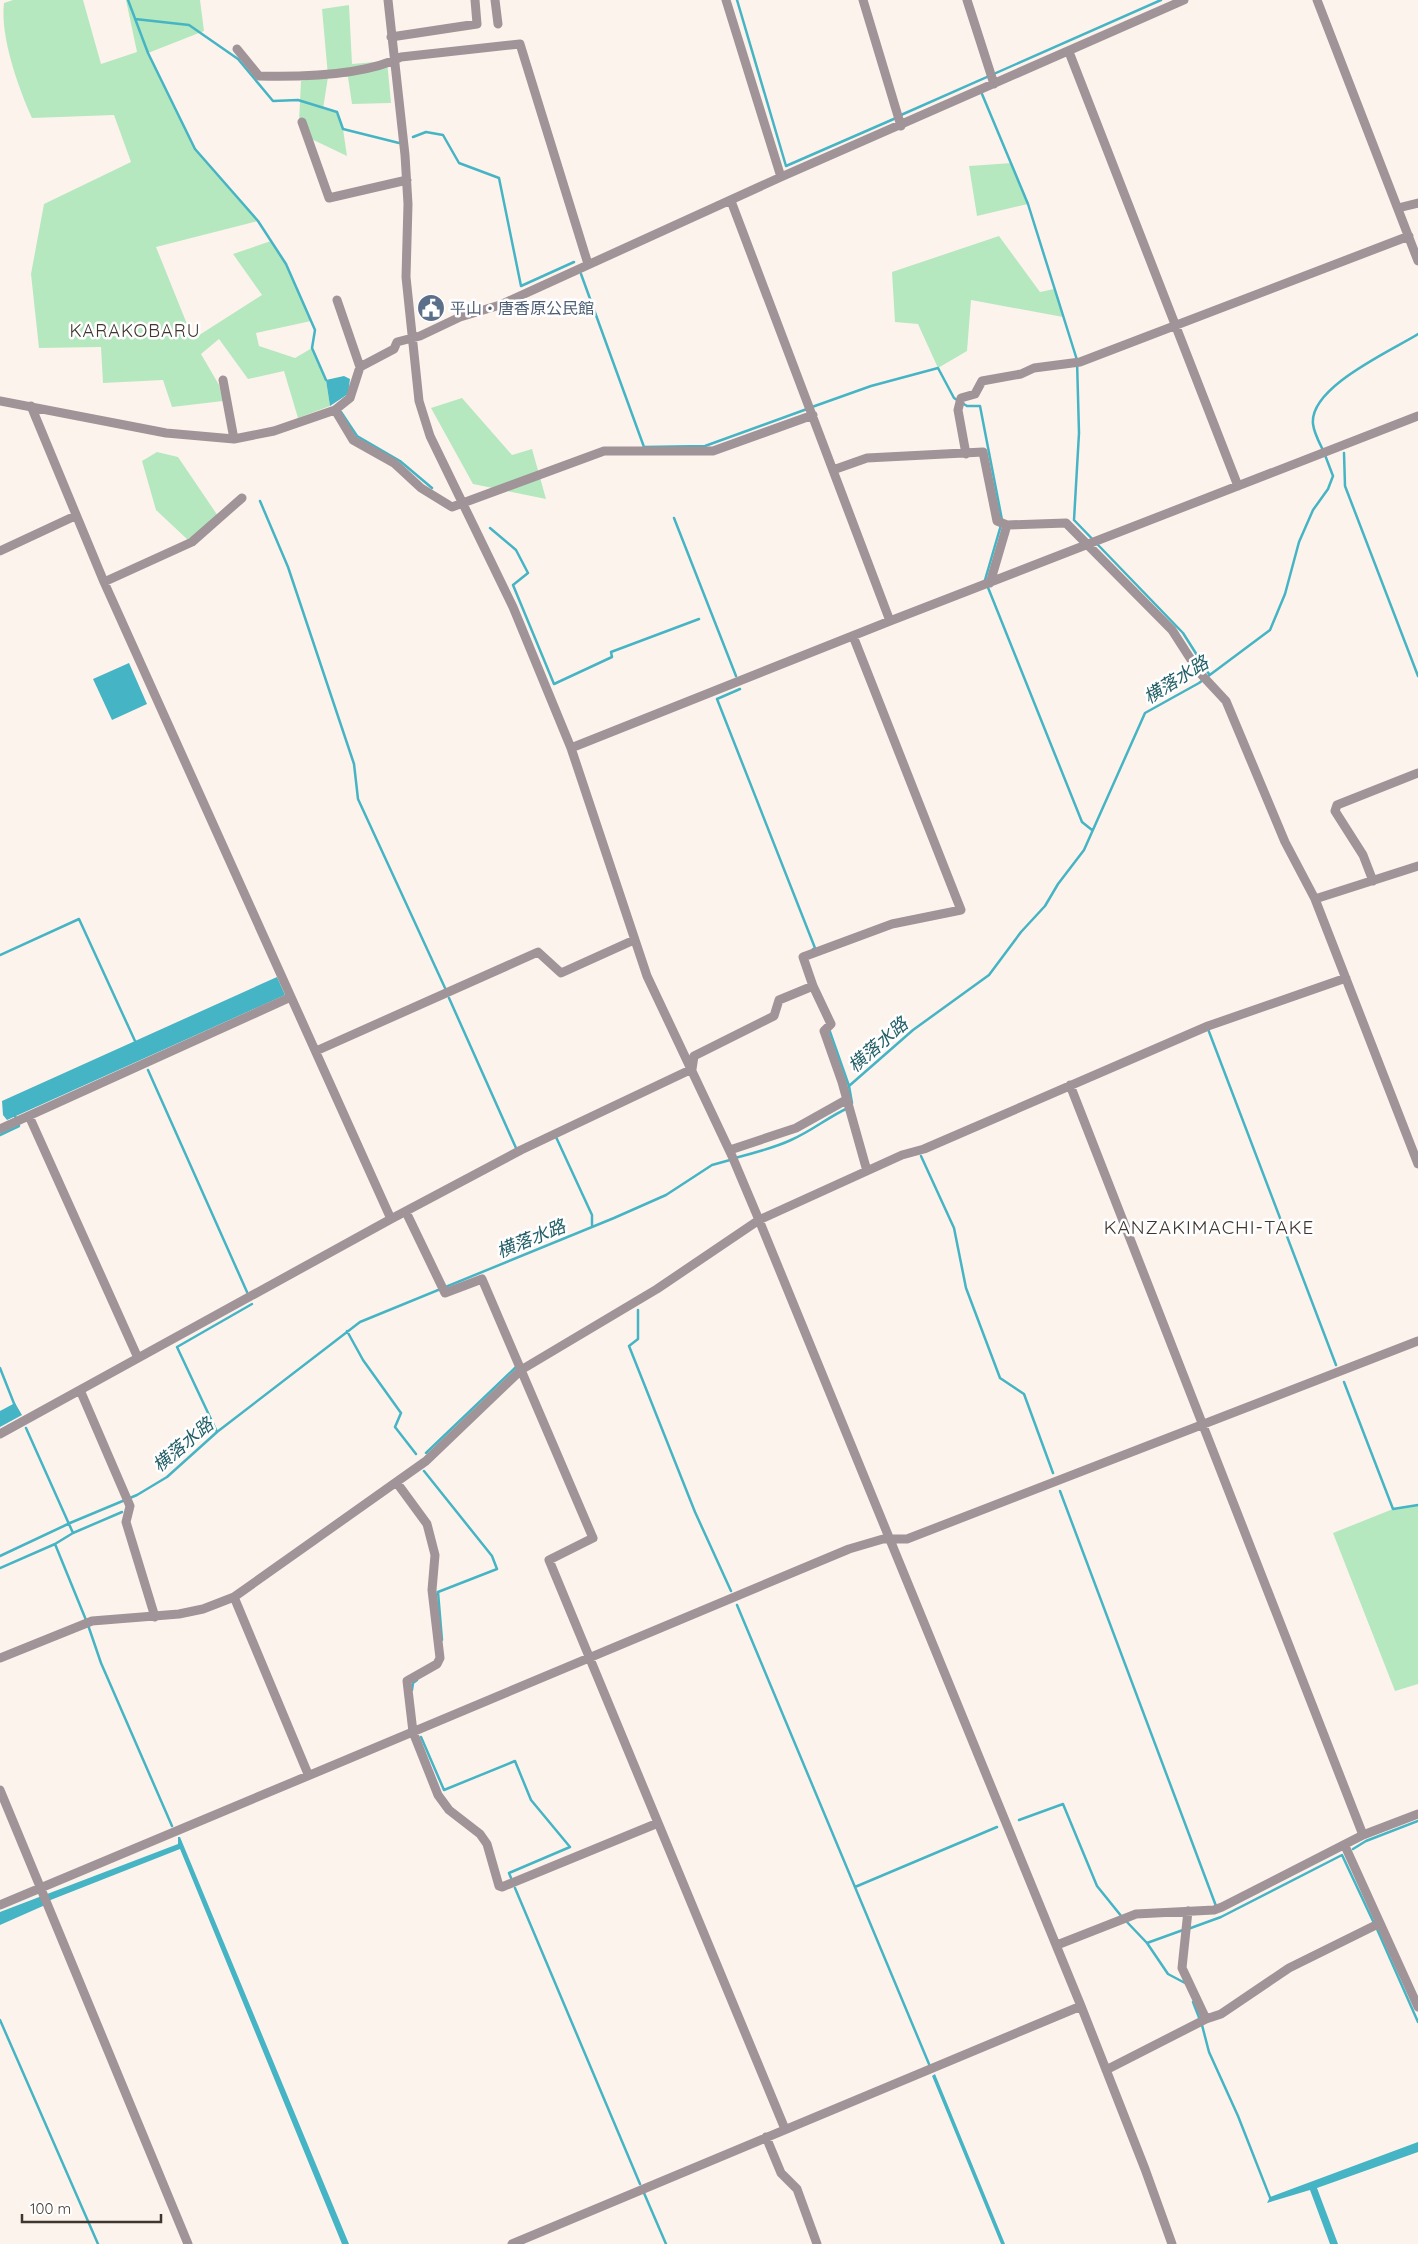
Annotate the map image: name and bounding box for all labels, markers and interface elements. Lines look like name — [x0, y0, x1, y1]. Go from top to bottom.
public building icon: 平山・唐香原公民館 — [416, 293, 446, 323]
place label: 平山・唐香原公民館 — [450, 298, 594, 318]
district label: KARAKOBARU — [69, 319, 201, 342]
water label: 横落水路 — [1139, 650, 1214, 708]
water label: 横落水路 — [843, 1011, 914, 1077]
water label: 横落水路 — [493, 1214, 570, 1263]
district label: KANZAKIMACHI-TAKE — [1104, 1215, 1314, 1239]
water label: 横落水路 — [148, 1411, 219, 1477]
scale bar — [22, 2192, 161, 2224]
text: 100 m — [30, 2199, 71, 2218]

